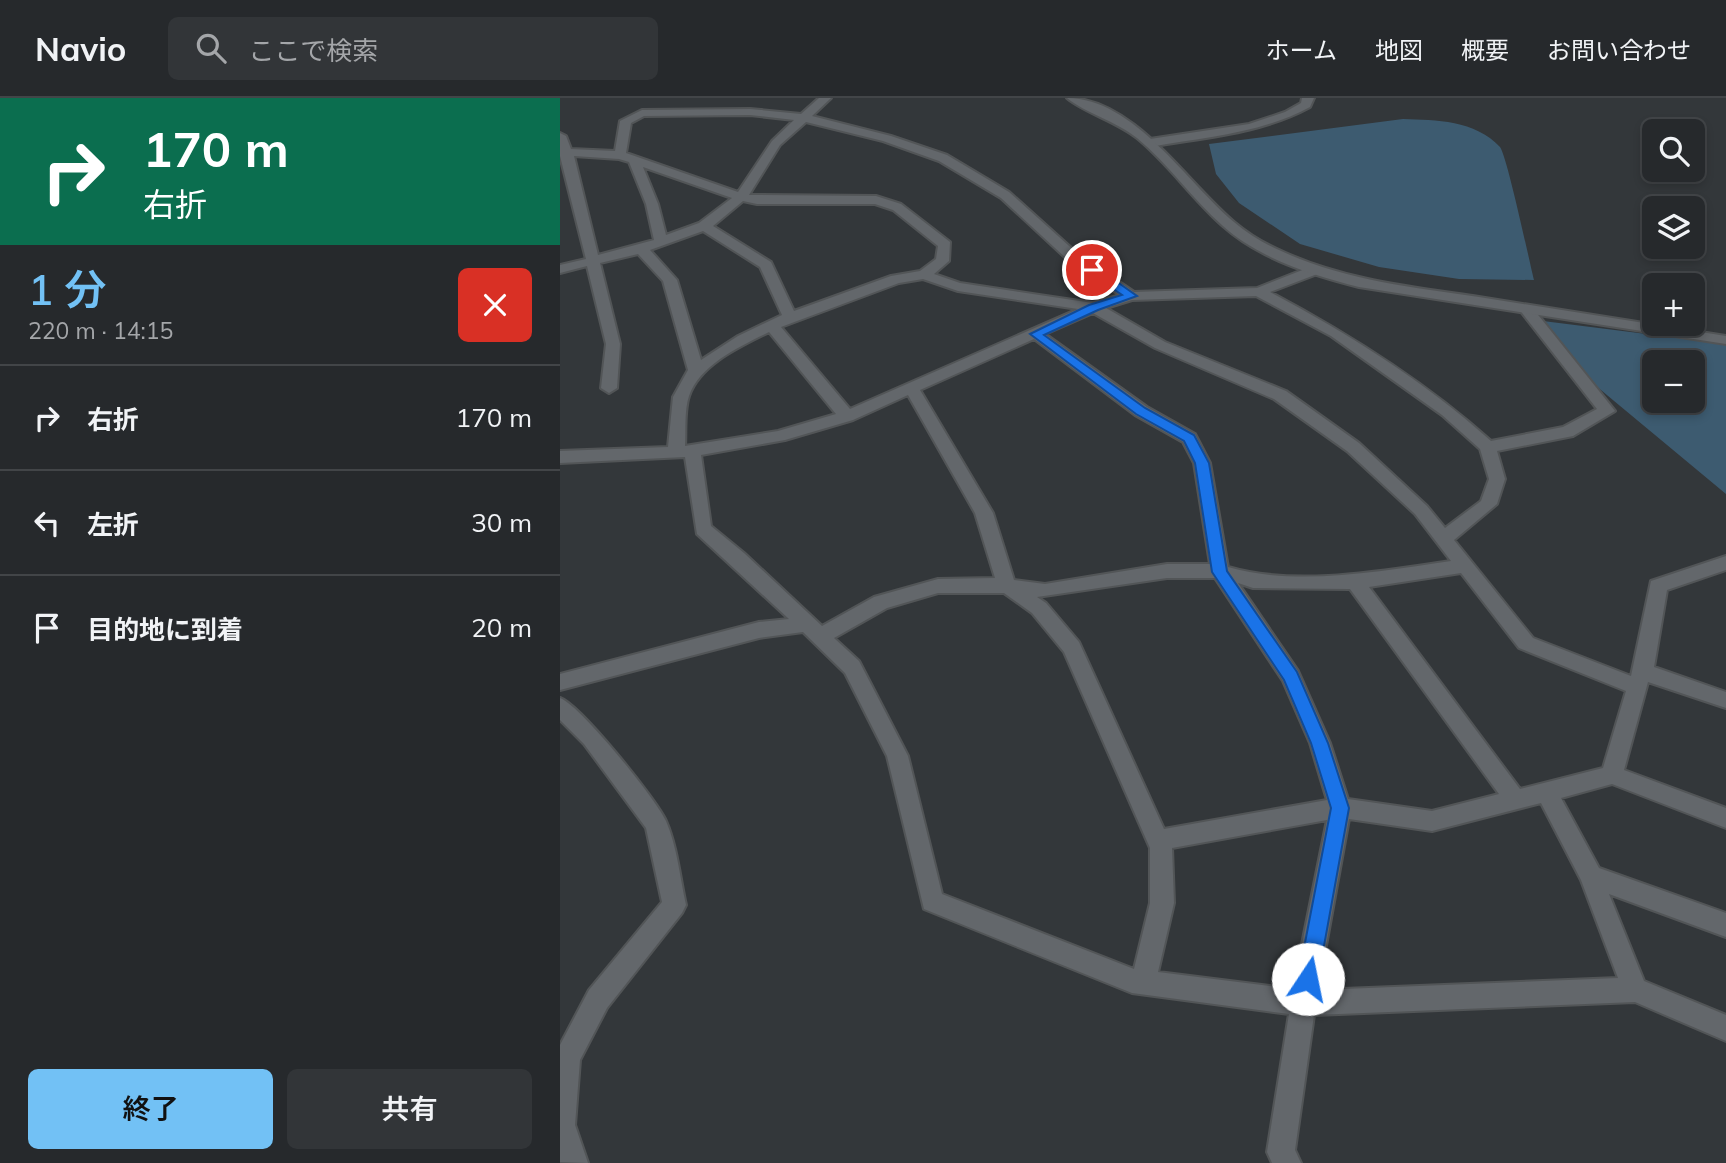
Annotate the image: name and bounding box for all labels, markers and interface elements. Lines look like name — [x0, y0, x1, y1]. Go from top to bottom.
search box — [168, 17, 658, 80]
text: Navio — [35, 28, 126, 69]
icon: search — [192, 29, 230, 67]
text: ここで検索 — [248, 34, 378, 67]
text: ホーム — [1266, 35, 1337, 65]
text: 地図 — [1375, 35, 1423, 65]
text: 概要 — [1461, 35, 1509, 65]
text: お問い合わせ — [1547, 35, 1691, 65]
text: 170 m — [143, 118, 289, 179]
map controls — [1642, 119, 1705, 413]
button: search — [1642, 119, 1705, 182]
icon: right — [28, 126, 119, 217]
text: 右折 — [143, 184, 207, 224]
button: layers — [1642, 196, 1705, 259]
pin — [1062, 240, 1122, 300]
icon: arrive — [1073, 251, 1111, 289]
text: 1 分 — [28, 263, 106, 316]
button: close — [458, 268, 532, 342]
button: + — [1642, 273, 1705, 336]
text: 220 m · 14:15 — [28, 316, 173, 345]
button: − — [1642, 350, 1705, 413]
icon: right — [28, 399, 66, 437]
text: 170 m — [456, 401, 532, 434]
text: 右折 — [87, 403, 139, 436]
icon: left — [28, 504, 66, 542]
text: 30 m — [471, 506, 532, 539]
text: 左折 — [87, 508, 139, 541]
icon: arrive — [28, 609, 66, 647]
text: 20 m — [471, 611, 532, 644]
text: 目的地に到着 — [87, 613, 243, 646]
position arrow — [1271, 942, 1345, 1016]
button: 終了 — [28, 1069, 273, 1149]
button: 共有 — [287, 1069, 532, 1149]

